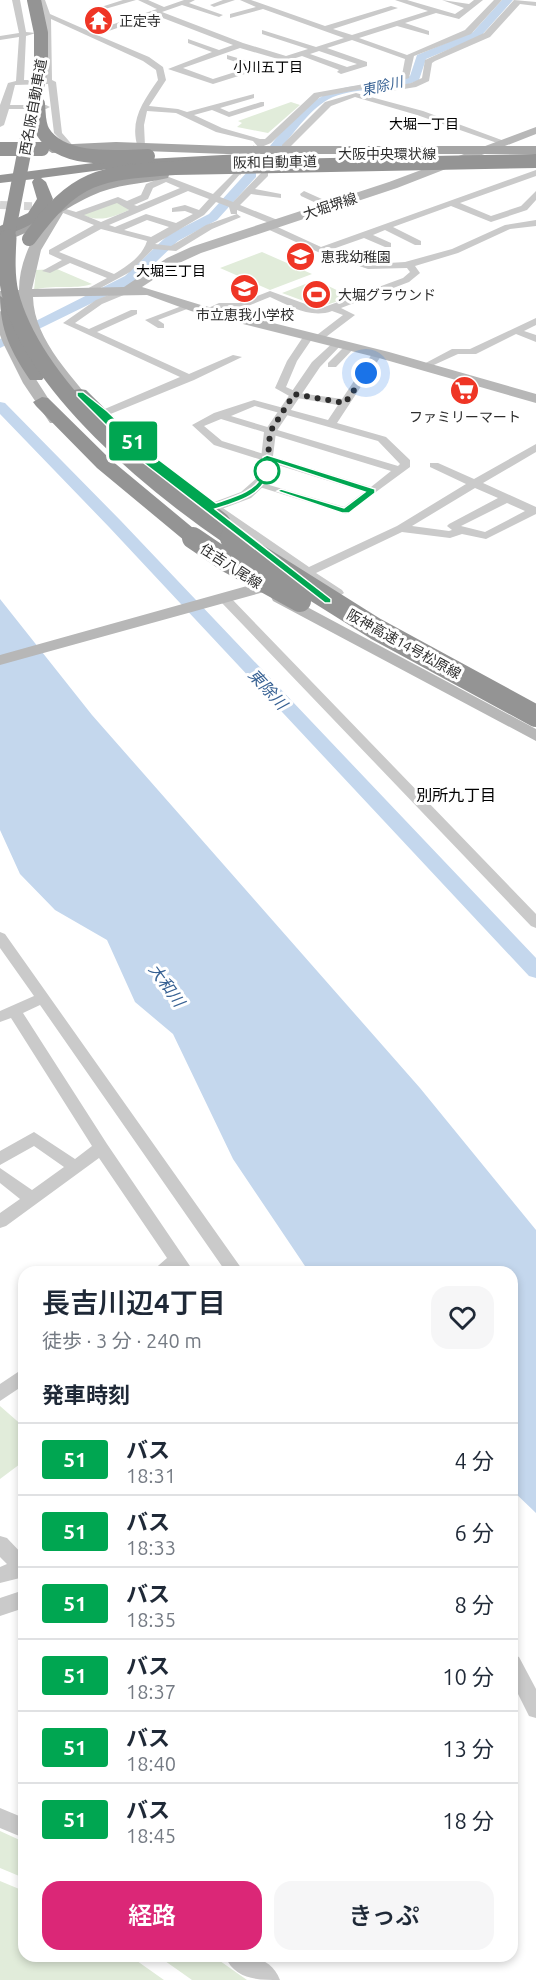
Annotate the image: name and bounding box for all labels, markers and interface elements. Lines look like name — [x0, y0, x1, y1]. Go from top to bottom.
temple icon: 正定寺 — [82, 5, 114, 37]
place label: 正定寺 — [119, 13, 161, 29]
street label: 西名阪自動車道 — [17, 57, 49, 157]
district label: 小川五丁目 — [233, 59, 303, 75]
water label: 東除川 — [360, 73, 406, 99]
district label: 大堀一丁目 — [389, 116, 459, 132]
street label: 大阪中央環状線 — [338, 146, 436, 162]
street label: 阪和自動車道 — [233, 153, 317, 171]
street label: 大堀堺線 — [301, 190, 359, 222]
school or university icon: 恵我幼稚園 — [284, 241, 316, 273]
place label: 恵我幼稚園 — [321, 249, 391, 265]
district label: 大堀三丁目 — [136, 263, 206, 279]
school or university icon: 市立恵我小学校 — [229, 272, 261, 304]
sports icon: 大堀グラウンド — [301, 279, 333, 311]
place label: 大堀グラウンド — [338, 287, 436, 303]
place label: 市立恵我小学校 — [196, 307, 294, 323]
your location — [351, 358, 381, 388]
supermarket icon: ファミリーマート — [449, 374, 481, 406]
place label: ファミリーマート — [409, 409, 521, 425]
line badge: 51 — [106, 422, 160, 460]
text: 51 — [121, 429, 145, 453]
unlabelled marker — [254, 458, 280, 484]
street label: 住吉八尾線 — [197, 540, 265, 592]
street label: 阪神高速14号松原線 — [344, 606, 464, 682]
water label: 東除川 — [245, 665, 292, 714]
district label: 別所九丁目 — [416, 786, 496, 804]
water label: 大和川 — [146, 960, 190, 1011]
button: heart — [431, 1286, 494, 1349]
text: 長吉川辺4丁目 — [42, 1287, 226, 1318]
text: 徒歩 · 3 分 · 240 m — [42, 1329, 202, 1352]
text: 発車時刻 — [42, 1382, 130, 1407]
text: バス — [126, 1437, 170, 1462]
text: 51 — [63, 1447, 87, 1471]
text: 4 分 — [455, 1448, 494, 1473]
text: 18:31 — [126, 1464, 176, 1487]
text: バス — [126, 1509, 170, 1534]
text: 51 — [63, 1519, 87, 1543]
text: 6 分 — [455, 1520, 494, 1545]
text: 18:33 — [126, 1536, 176, 1559]
text: バス — [126, 1581, 170, 1606]
text: 51 — [63, 1591, 87, 1615]
text: 8 分 — [455, 1592, 494, 1617]
text: 18:35 — [126, 1608, 176, 1631]
text: バス — [126, 1653, 170, 1678]
text: 51 — [63, 1663, 87, 1687]
text: 10 分 — [442, 1664, 494, 1689]
text: 18:37 — [126, 1680, 176, 1703]
text: バス — [126, 1725, 170, 1750]
text: 51 — [63, 1735, 87, 1759]
text: 13 分 — [442, 1736, 494, 1761]
text: 18:40 — [126, 1752, 176, 1775]
text: バス — [126, 1797, 170, 1822]
text: 51 — [63, 1807, 87, 1831]
text: 18 分 — [442, 1808, 494, 1833]
text: 18:45 — [126, 1824, 176, 1847]
button: 経路 — [42, 1881, 262, 1950]
button: きっぷ — [274, 1881, 494, 1950]

